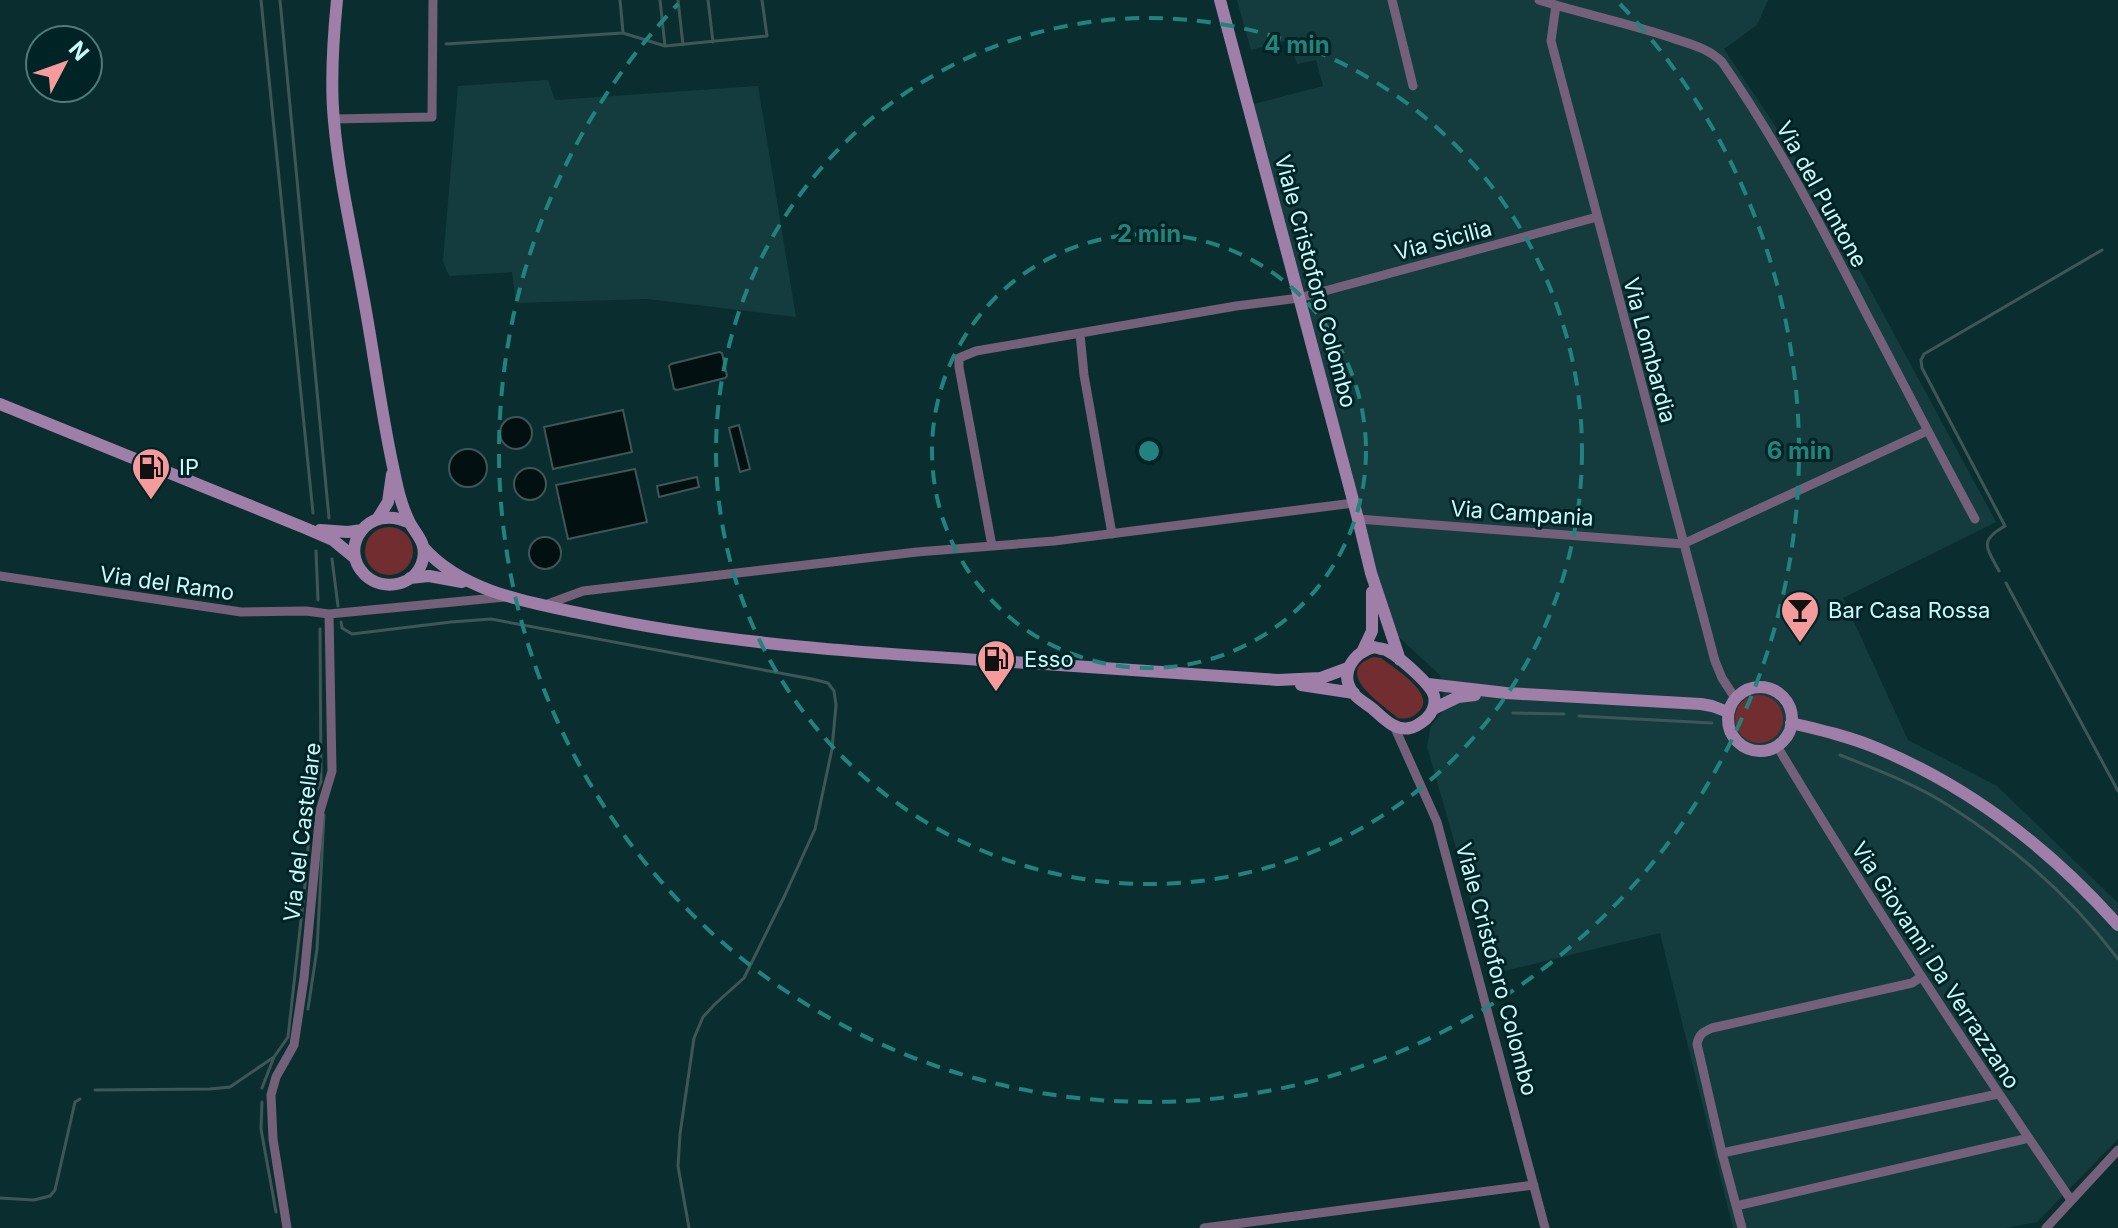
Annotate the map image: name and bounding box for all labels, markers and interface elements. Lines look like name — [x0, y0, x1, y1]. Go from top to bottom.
north arrow — [24, 24, 104, 104]
text: 4 min — [1264, 30, 1330, 59]
text: N — [64, 36, 94, 66]
street label: Via del Puntone — [1771, 116, 1873, 272]
street label: Viale Cristoforo Colombo — [1270, 152, 1362, 410]
street label: Via Sicilia — [1392, 215, 1494, 265]
text: 2 min — [1117, 219, 1181, 248]
street label: Via Lombardia — [1618, 275, 1682, 425]
text: 6 min — [1767, 436, 1831, 465]
centre of rings — [1135, 437, 1163, 465]
fuel station icon: IP — [130, 446, 172, 501]
place label: IP — [179, 454, 199, 480]
street label: Via Campania — [1450, 495, 1594, 531]
street label: Via del Ramo — [98, 561, 236, 605]
bar icon: Bar Casa Rossa — [1779, 589, 1821, 644]
place label: Bar Casa Rossa — [1828, 597, 1990, 623]
fuel station icon: Esso — [975, 638, 1017, 693]
place label: Esso — [1024, 646, 1074, 672]
street label: Via del Castellare — [278, 741, 326, 923]
street label: Via Giovanni Da Verrazzano — [1846, 837, 2026, 1093]
street label: Viale Cristoforo Colombo — [1451, 840, 1543, 1098]

